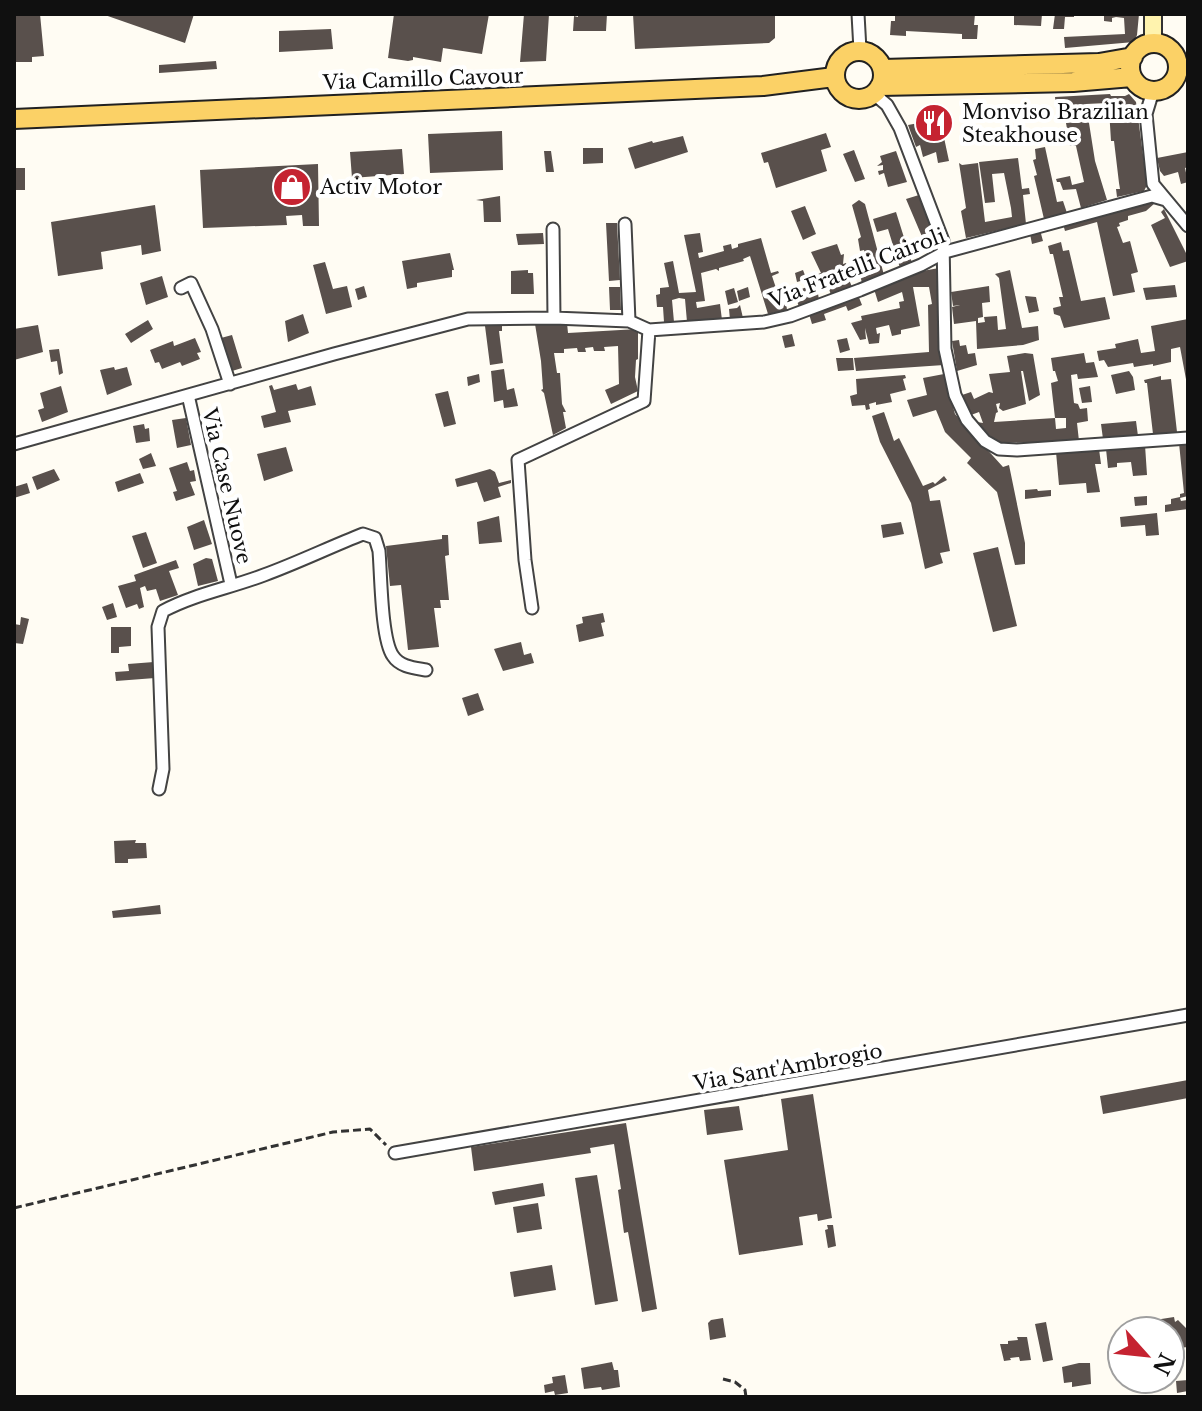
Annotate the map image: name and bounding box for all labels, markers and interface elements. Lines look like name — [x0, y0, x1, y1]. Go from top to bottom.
street label: Via Camillo Cavour — [321, 63, 524, 95]
place label: Monviso Brazilian Steakhouse — [962, 100, 1149, 147]
restaurant icon: Monviso Brazilian Steakhouse — [913, 102, 955, 144]
shop icon: Activ Motor — [271, 166, 313, 208]
place label: Activ Motor — [319, 175, 442, 199]
street label: Via Fratelli Cairoli — [764, 223, 949, 313]
street label: Via Case Nuove — [197, 405, 257, 566]
street label: Via Sant'Ambrogio — [691, 1039, 884, 1096]
north arrow — [1106, 1315, 1186, 1395]
text: N — [1147, 1349, 1180, 1379]

